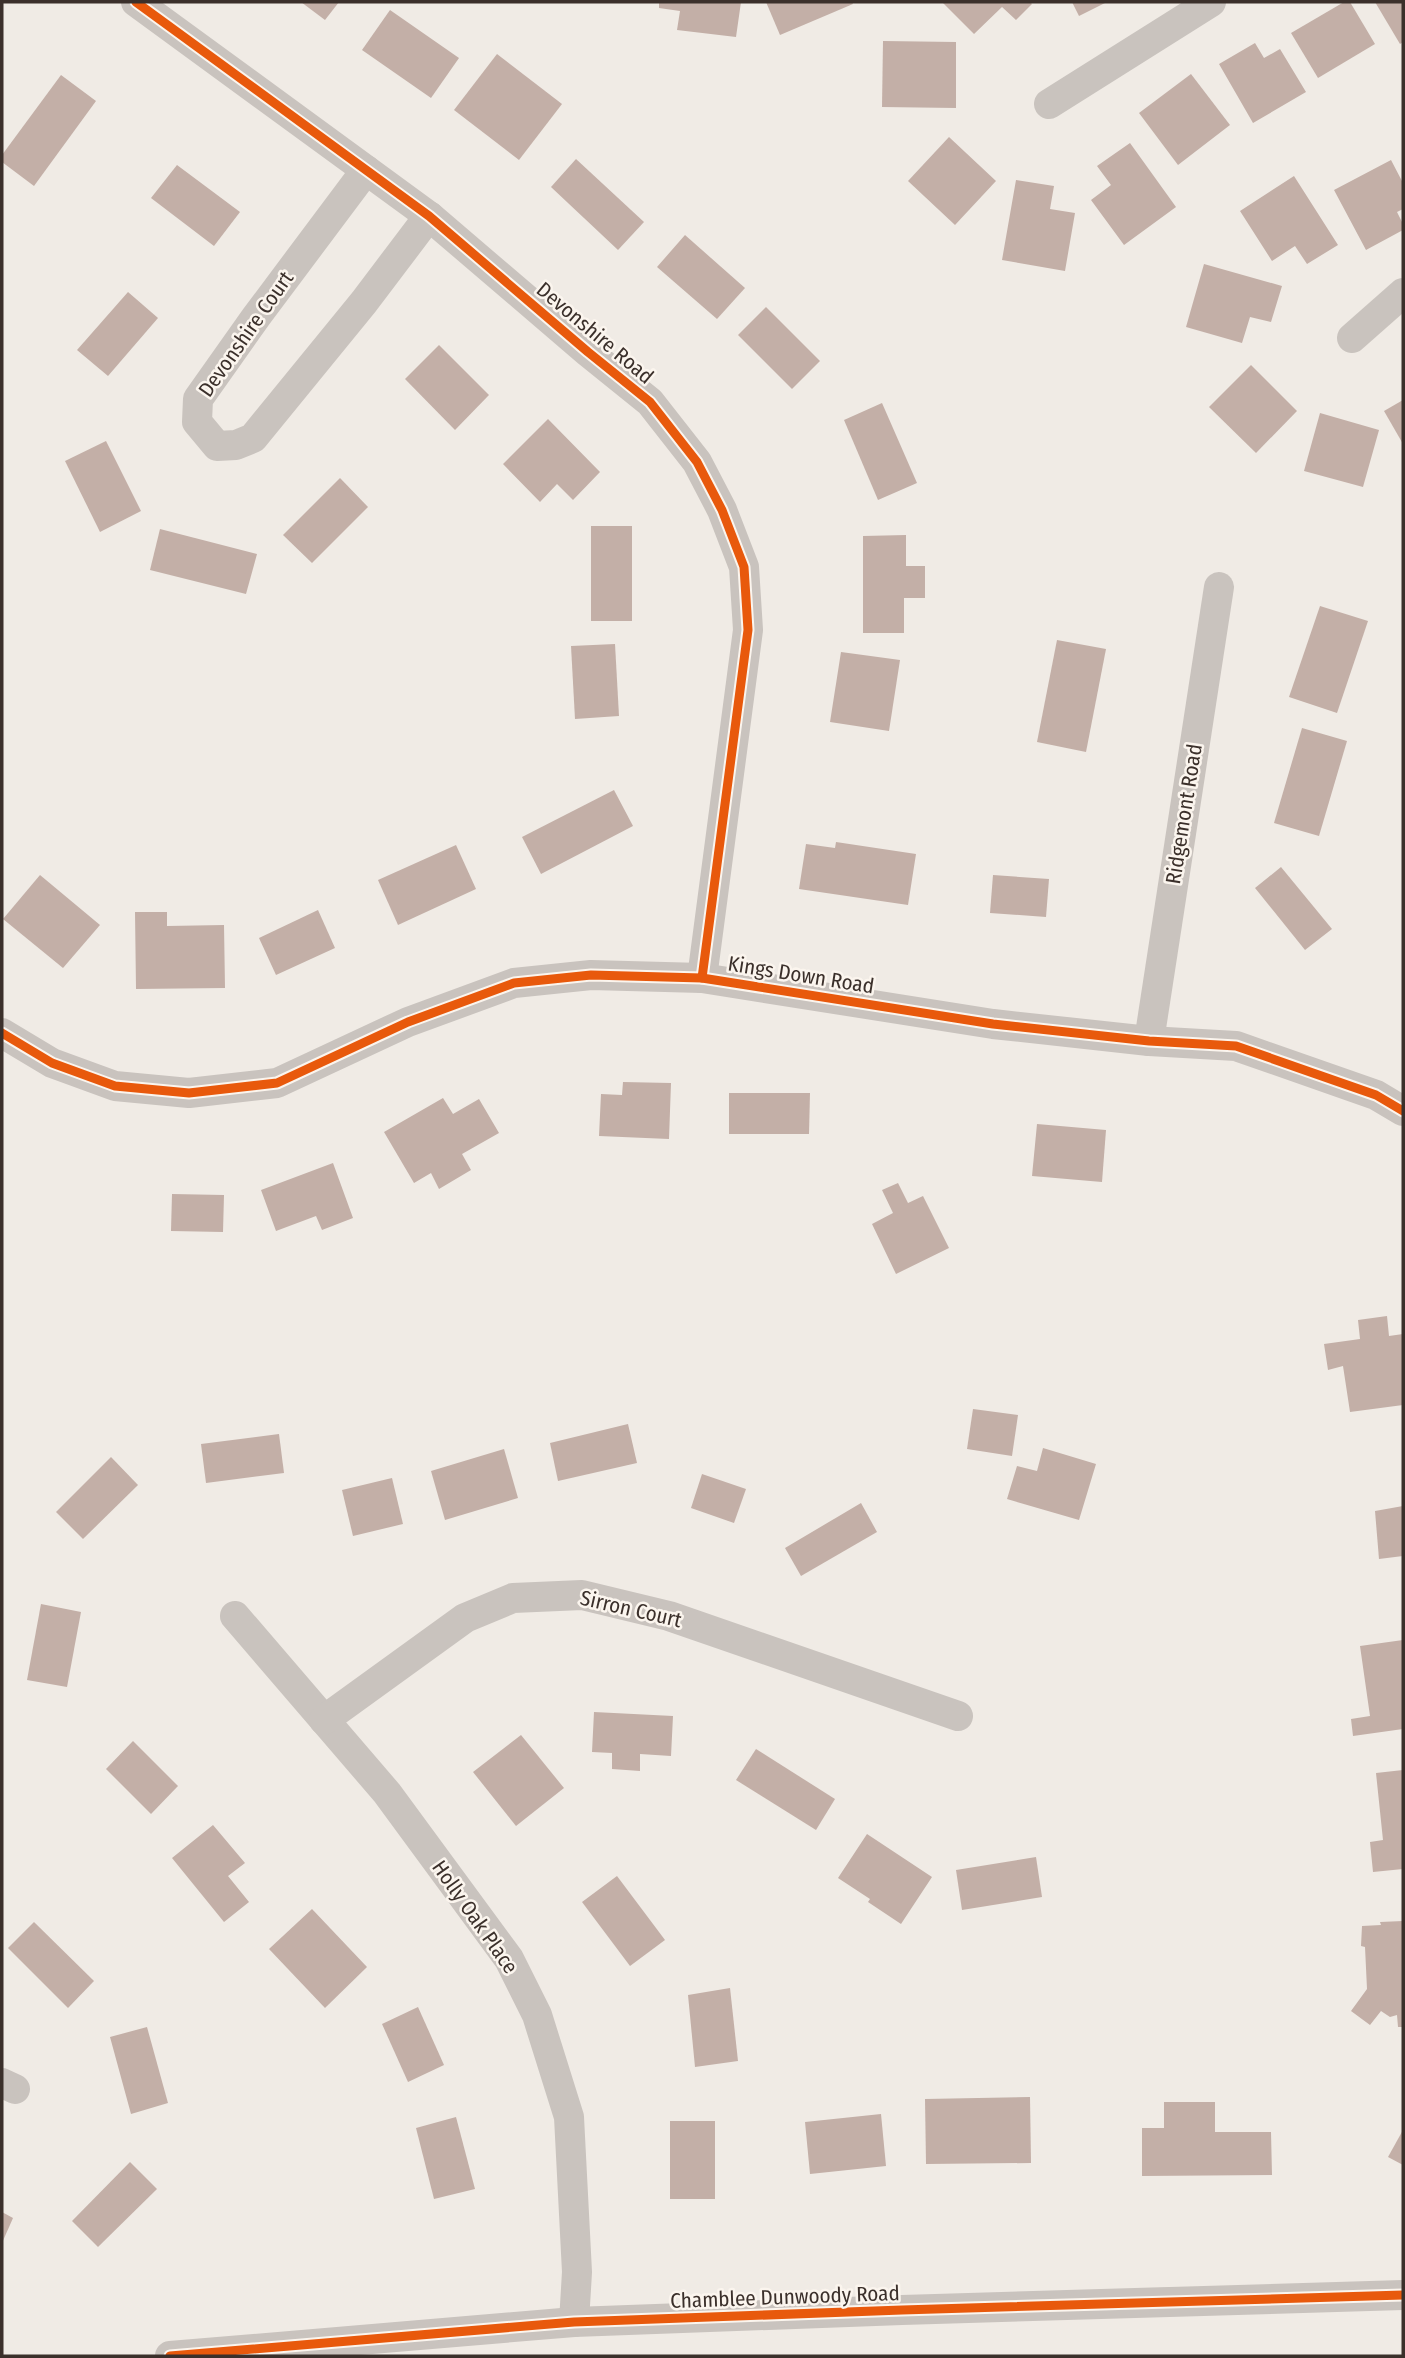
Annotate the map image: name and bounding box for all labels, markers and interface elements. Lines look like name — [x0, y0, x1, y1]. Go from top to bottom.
street label: Devonshire Court — [193, 266, 299, 402]
street label: Devonshire Road — [531, 277, 659, 389]
street label: Ridgemont Road — [1160, 742, 1208, 886]
street label: Kings Down Road — [726, 951, 876, 999]
street label: Sirron Court — [578, 1585, 684, 1633]
street label: Holly Oak Place — [426, 1855, 524, 1979]
street label: Chamblee Dunwoody Road — [670, 2280, 900, 2314]

